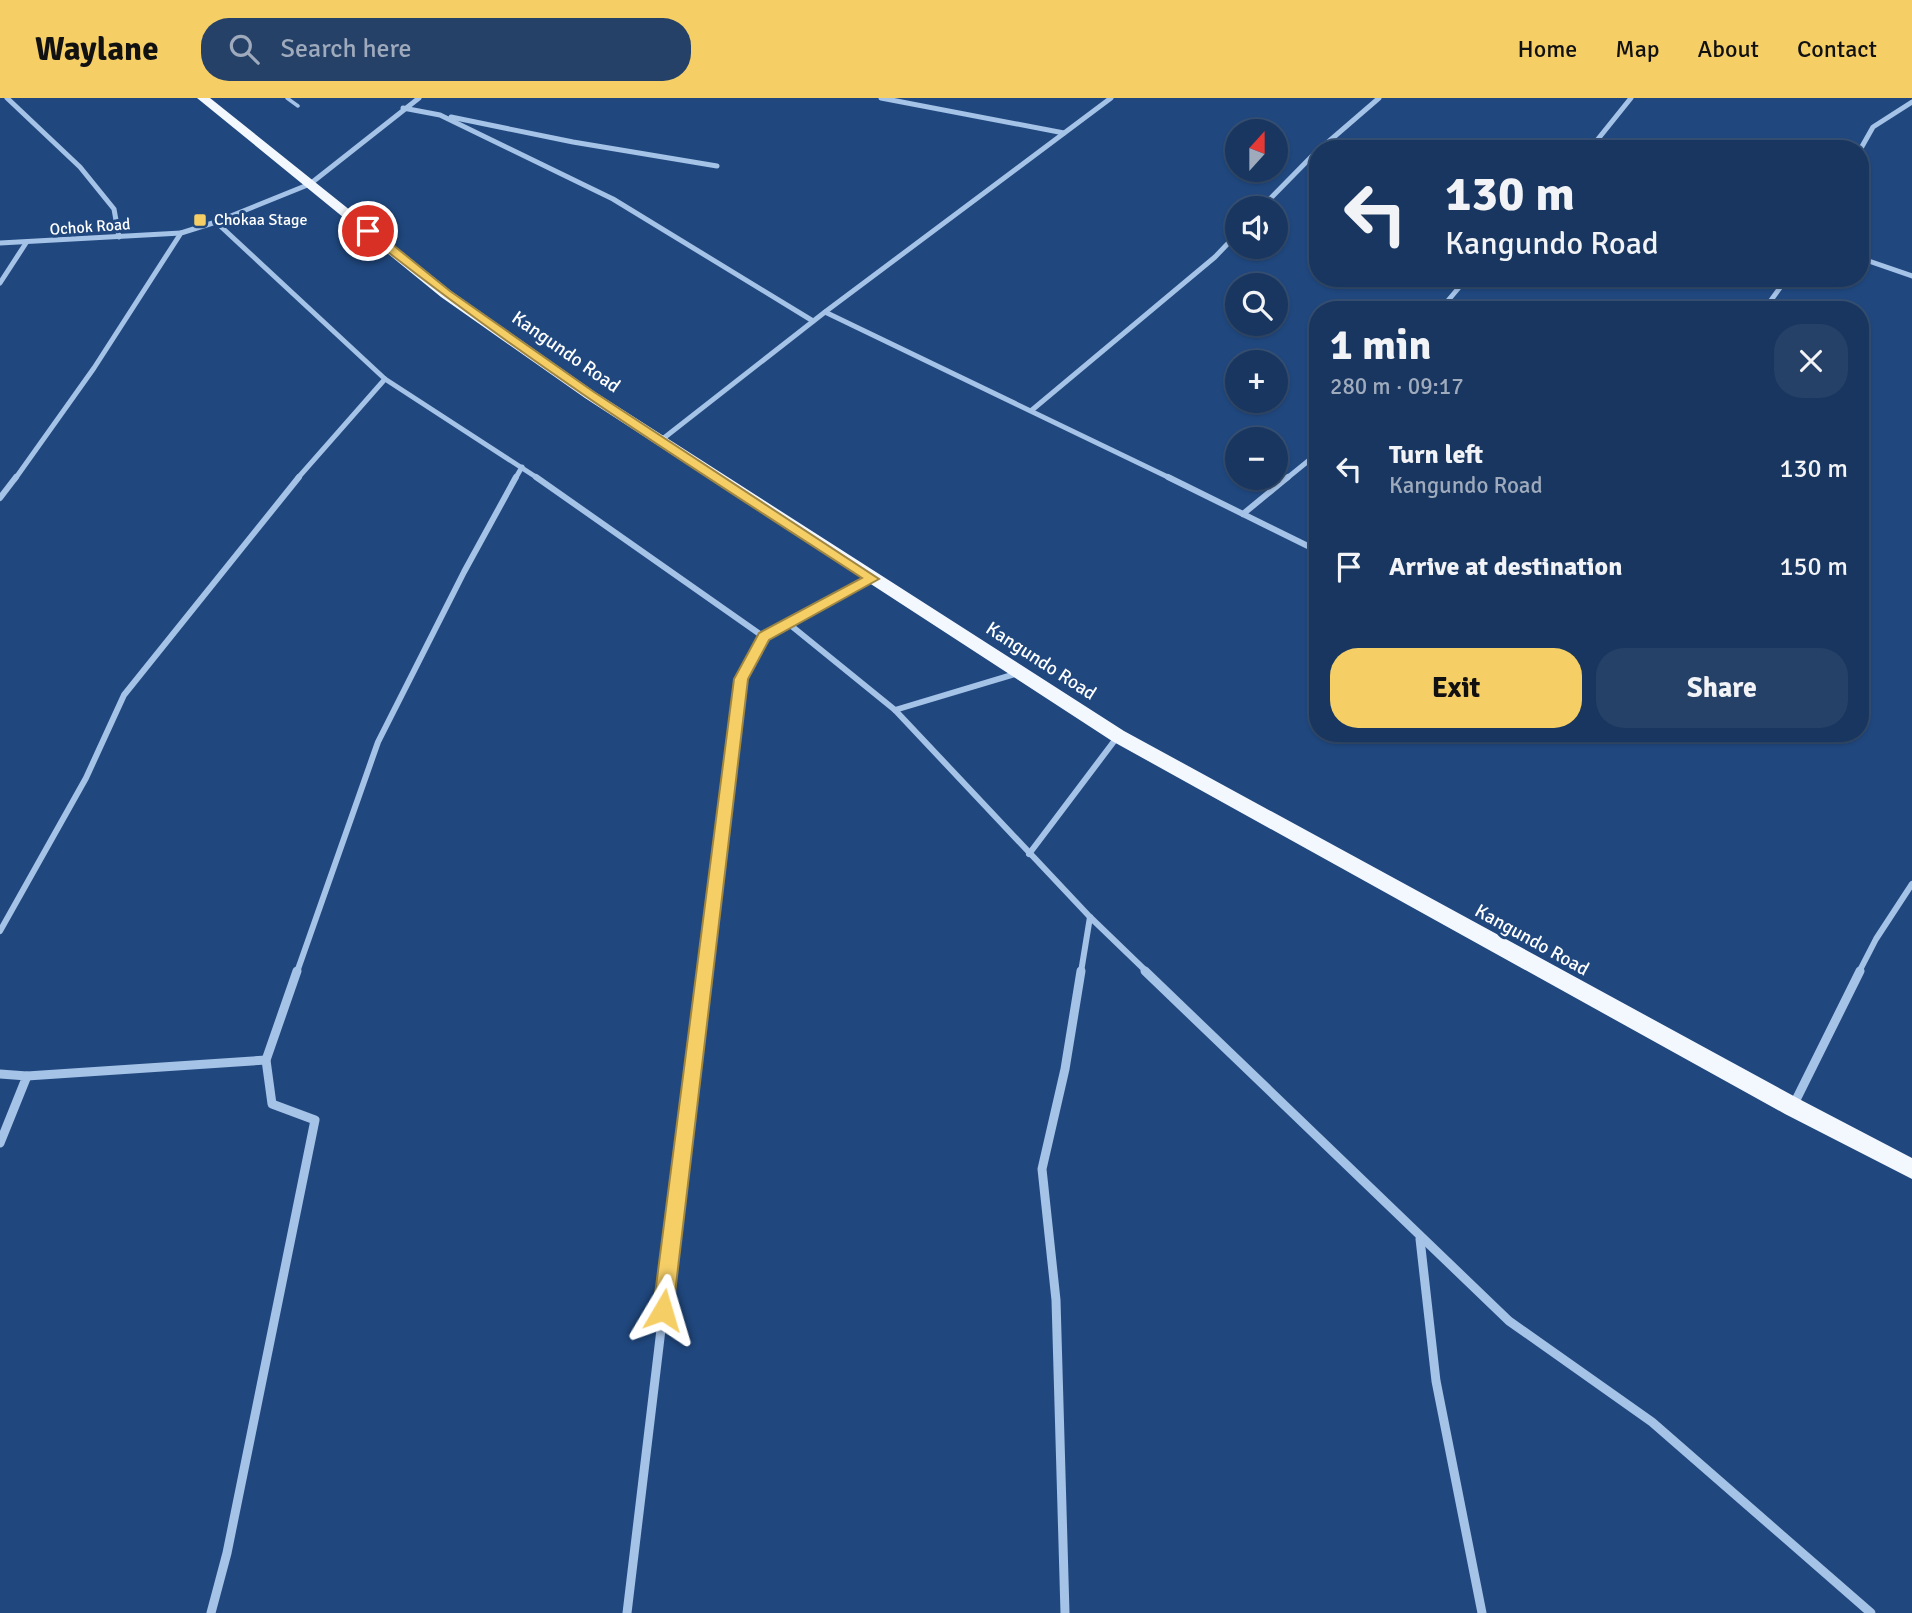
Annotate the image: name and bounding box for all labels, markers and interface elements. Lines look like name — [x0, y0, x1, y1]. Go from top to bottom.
search box — [201, 18, 691, 81]
text: Waylane — [35, 29, 159, 70]
icon: search — [225, 30, 263, 68]
text: Search here — [281, 33, 412, 65]
text: Home — [1517, 34, 1577, 64]
text: Map — [1615, 34, 1660, 64]
text: About — [1698, 34, 1759, 64]
text: Contact — [1797, 34, 1877, 64]
north arrow — [1225, 119, 1288, 182]
map controls — [1225, 119, 1288, 490]
text: 130 m — [1445, 164, 1575, 224]
icon: left — [1330, 168, 1421, 259]
button: sound — [1225, 196, 1288, 259]
pin — [338, 201, 398, 261]
place label: Chokaa Stage — [214, 210, 307, 230]
marker: Chokaa Stage — [192, 212, 208, 228]
icon: arrive — [349, 212, 387, 250]
street label: Ochok Road — [49, 214, 131, 240]
text: Kangundo Road — [1445, 224, 1659, 263]
button: search — [1225, 273, 1288, 336]
street label: Kangundo Road — [507, 306, 625, 398]
text: 1 min — [1330, 320, 1431, 371]
button: close — [1774, 324, 1848, 398]
button: + — [1225, 350, 1288, 413]
text: 280 m · 09:17 — [1330, 372, 1464, 401]
button: − — [1225, 427, 1288, 490]
text: Turn left — [1389, 439, 1483, 471]
icon: left — [1330, 450, 1368, 488]
text: 130 m — [1779, 453, 1848, 485]
text: Kangundo Road — [1389, 471, 1543, 500]
icon: arrive — [1330, 548, 1368, 586]
text: Arrive at destination — [1389, 551, 1622, 583]
text: 150 m — [1779, 551, 1848, 583]
street label: Kangundo Road — [981, 616, 1101, 706]
button: Exit — [1330, 648, 1582, 728]
button: Share — [1596, 648, 1848, 728]
street label: Kangundo Road — [1471, 899, 1593, 981]
position arrow — [626, 1273, 700, 1347]

